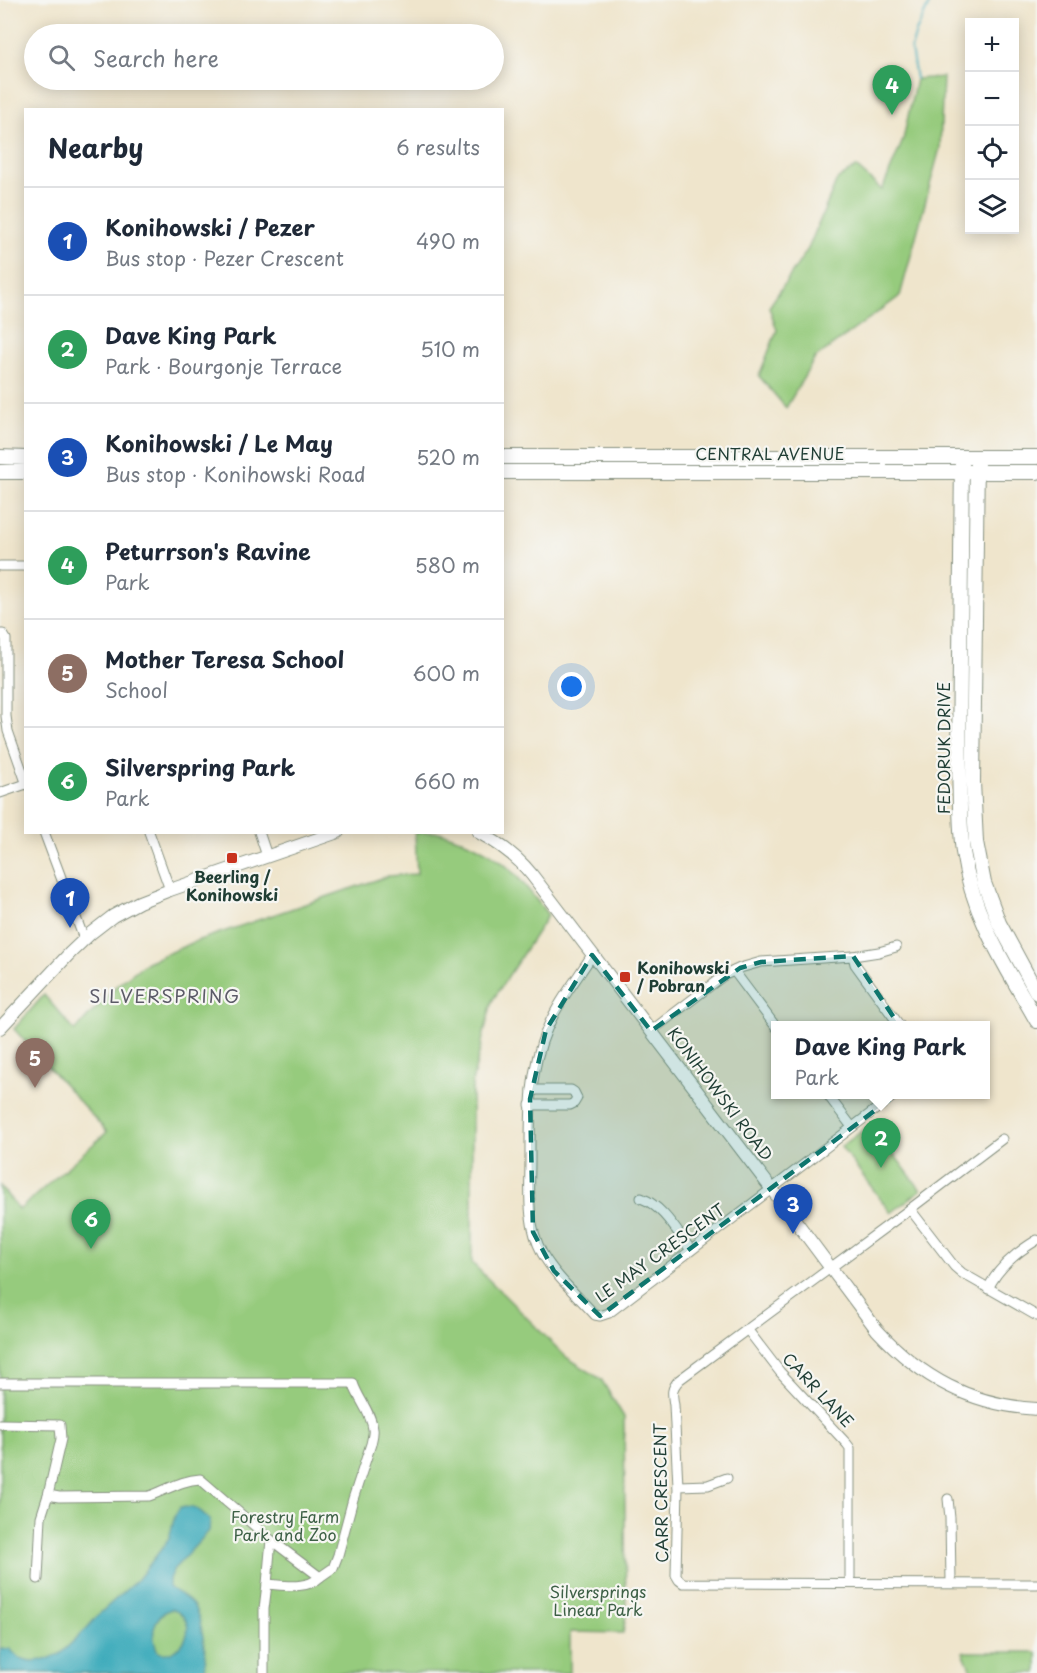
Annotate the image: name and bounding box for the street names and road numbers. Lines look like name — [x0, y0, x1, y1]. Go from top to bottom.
street label: CENTRAL AVENUE — [695, 441, 845, 465]
street label: FEDORUK DRIVE — [931, 682, 955, 814]
street label: KONIHOWSKI ROAD — [662, 1021, 779, 1165]
street label: LE MAY CRESCENT — [590, 1197, 729, 1308]
street label: CARR LANE — [778, 1346, 860, 1432]
street label: CARR CRESCENT — [647, 1423, 673, 1563]

